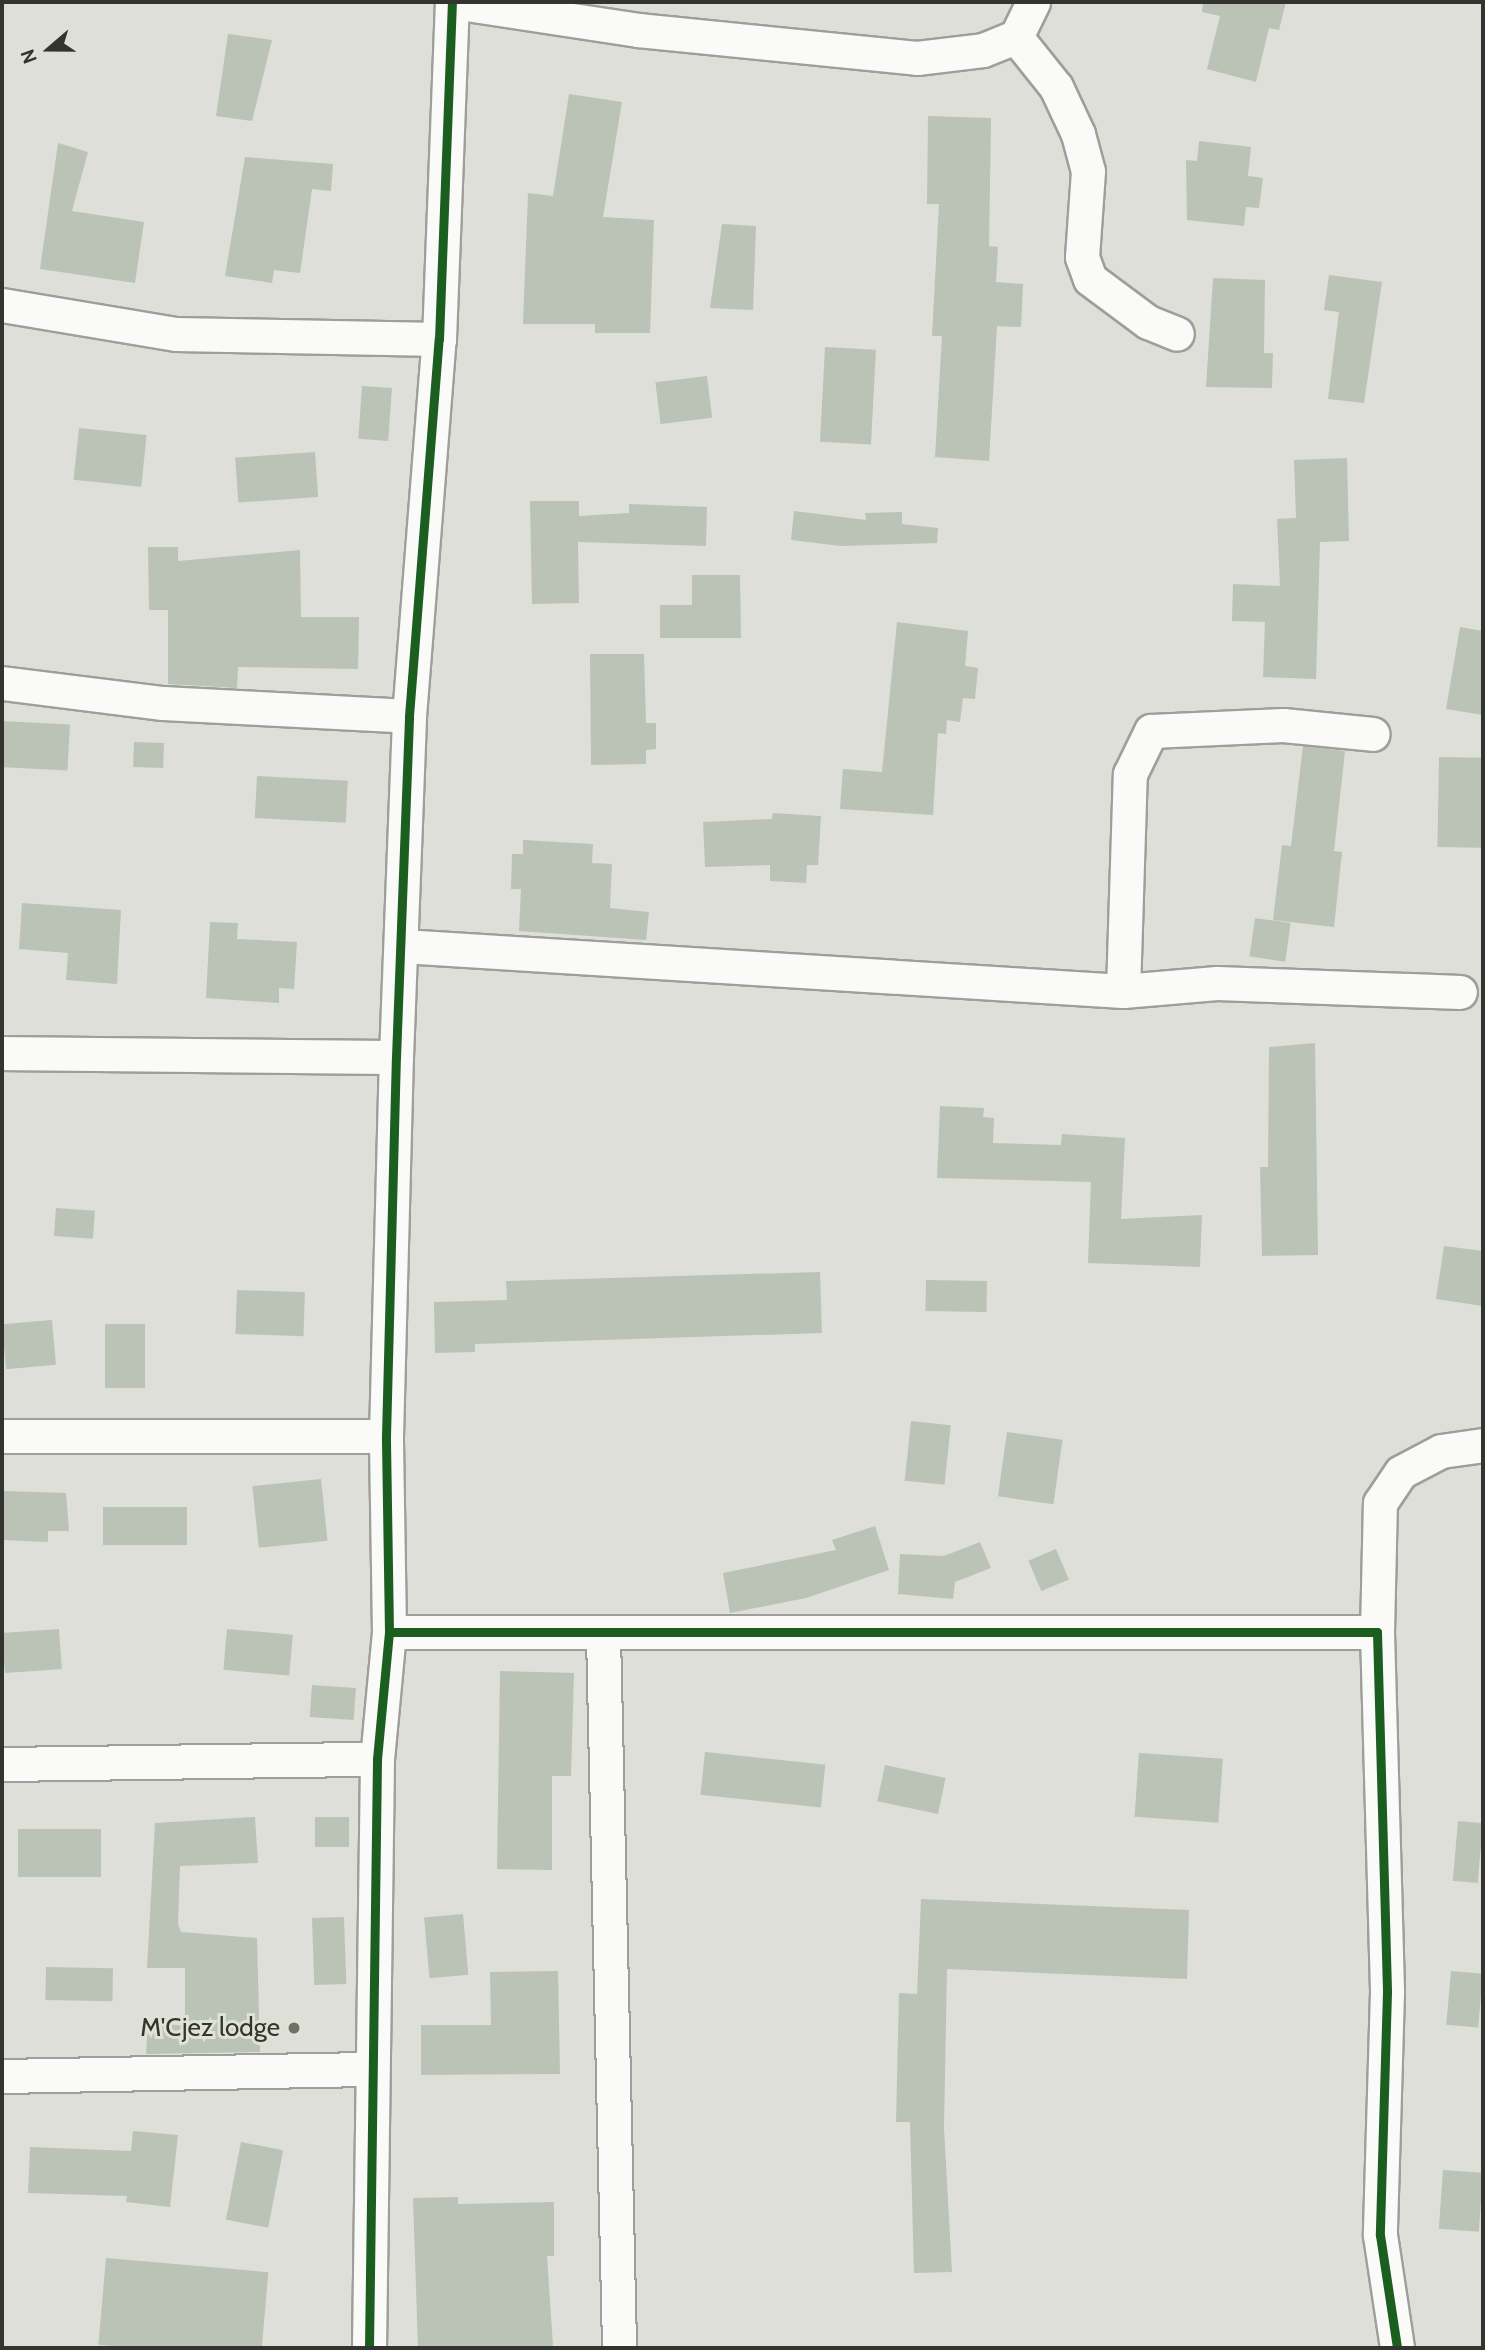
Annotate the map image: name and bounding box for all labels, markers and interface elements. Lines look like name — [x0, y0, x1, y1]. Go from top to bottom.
north arrow — [14, 14, 84, 84]
text: N — [16, 46, 42, 67]
place label: M'Cjez lodge — [140, 2012, 280, 2044]
marker: M'Cjez lodge — [286, 2020, 302, 2036]

